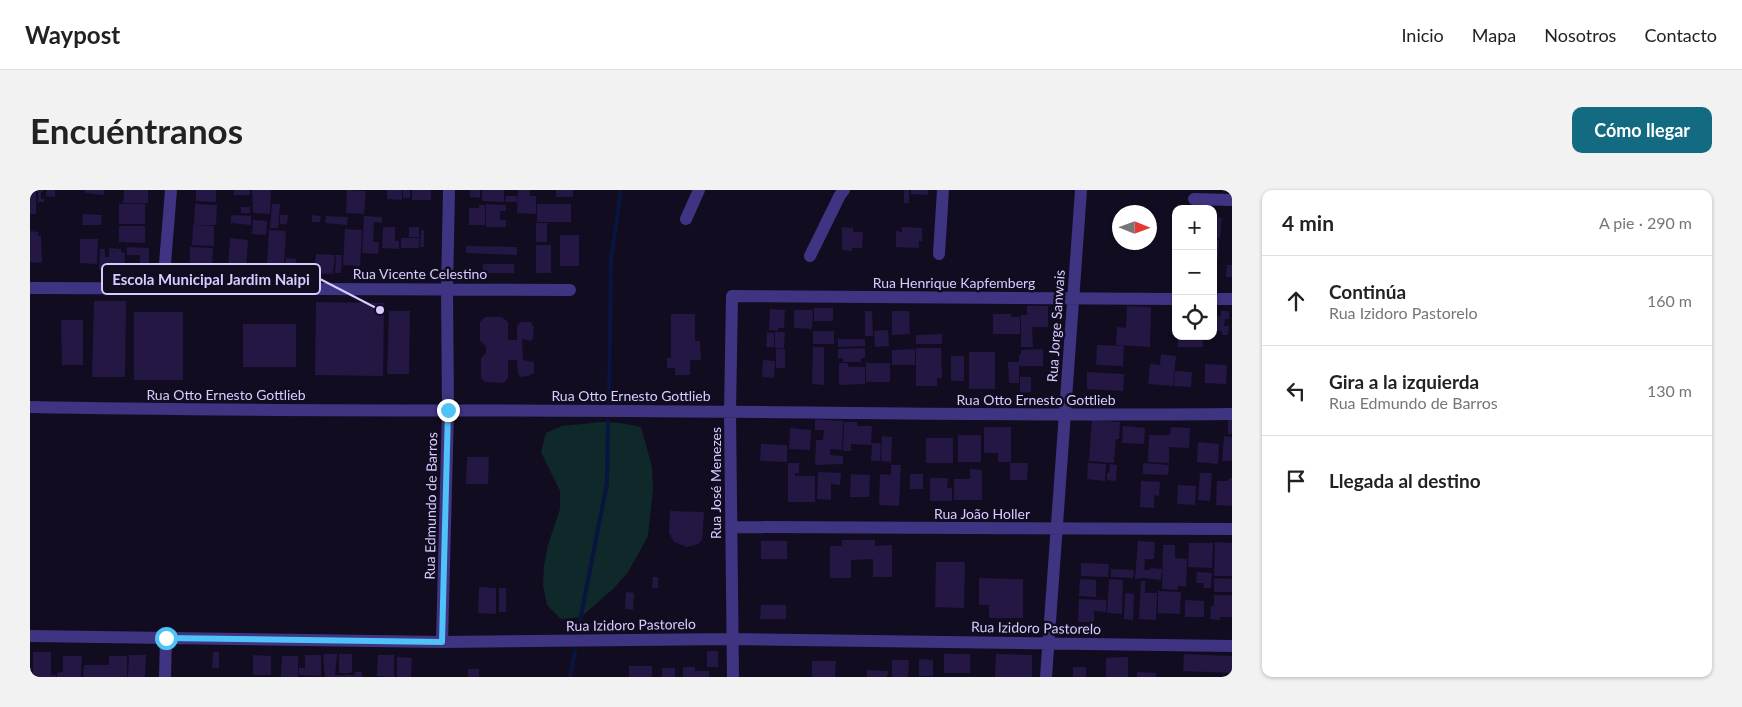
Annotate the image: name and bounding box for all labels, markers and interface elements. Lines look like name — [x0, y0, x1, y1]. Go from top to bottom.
text: Waypost — [25, 20, 120, 49]
text: Inicio — [1401, 24, 1444, 46]
text: Mapa — [1472, 24, 1516, 46]
text: Nosotros — [1544, 24, 1616, 46]
text: Contacto — [1644, 24, 1717, 46]
button: Cómo llegar — [1572, 107, 1712, 153]
text: Encuéntranos — [30, 109, 243, 151]
north arrow — [1112, 205, 1157, 250]
map controls — [1172, 205, 1217, 340]
button: + — [1172, 205, 1217, 250]
text: 4 min — [1282, 210, 1334, 235]
text: A pie · 290 m — [1599, 213, 1692, 232]
button: − — [1172, 250, 1217, 295]
callout: Escola Municipal Jardim Naipi — [102, 264, 320, 294]
street label: Rua Vicente Celestino — [353, 265, 487, 282]
street label: Rua Jorge Sanwais — [1043, 269, 1068, 383]
text: Escola Municipal Jardim Naipi — [112, 270, 310, 288]
street label: Rua Henrique Kapfemberg — [873, 274, 1035, 291]
text: Continúa — [1329, 280, 1406, 303]
icon: ahead — [1282, 287, 1310, 315]
text: 160 m — [1647, 291, 1692, 310]
button: locate — [1172, 295, 1217, 340]
text: Rua Izidoro Pastorelo — [1329, 303, 1478, 322]
text: Gira a la izquierda — [1329, 370, 1479, 393]
icon: left — [1282, 377, 1310, 405]
text: 130 m — [1647, 381, 1692, 400]
street label: Rua Otto Ernesto Gottlieb — [146, 386, 306, 403]
street label: Rua Otto Ernesto Gottlieb — [551, 387, 711, 404]
street label: Rua Otto Ernesto Gottlieb — [956, 391, 1116, 408]
text: Rua Edmundo de Barros — [1329, 393, 1498, 412]
route end — [437, 399, 460, 422]
street label: Rua José Menezes — [707, 427, 724, 539]
street label: Rua Edmundo de Barros — [421, 432, 440, 580]
icon: arrive — [1282, 467, 1310, 495]
text: Llegada al destino — [1329, 469, 1481, 492]
street label: Rua João Holler — [934, 505, 1030, 522]
street label: Rua Izidoro Pastorelo — [566, 615, 696, 634]
street label: Rua Izidoro Pastorelo — [971, 618, 1101, 637]
route start — [155, 627, 178, 650]

